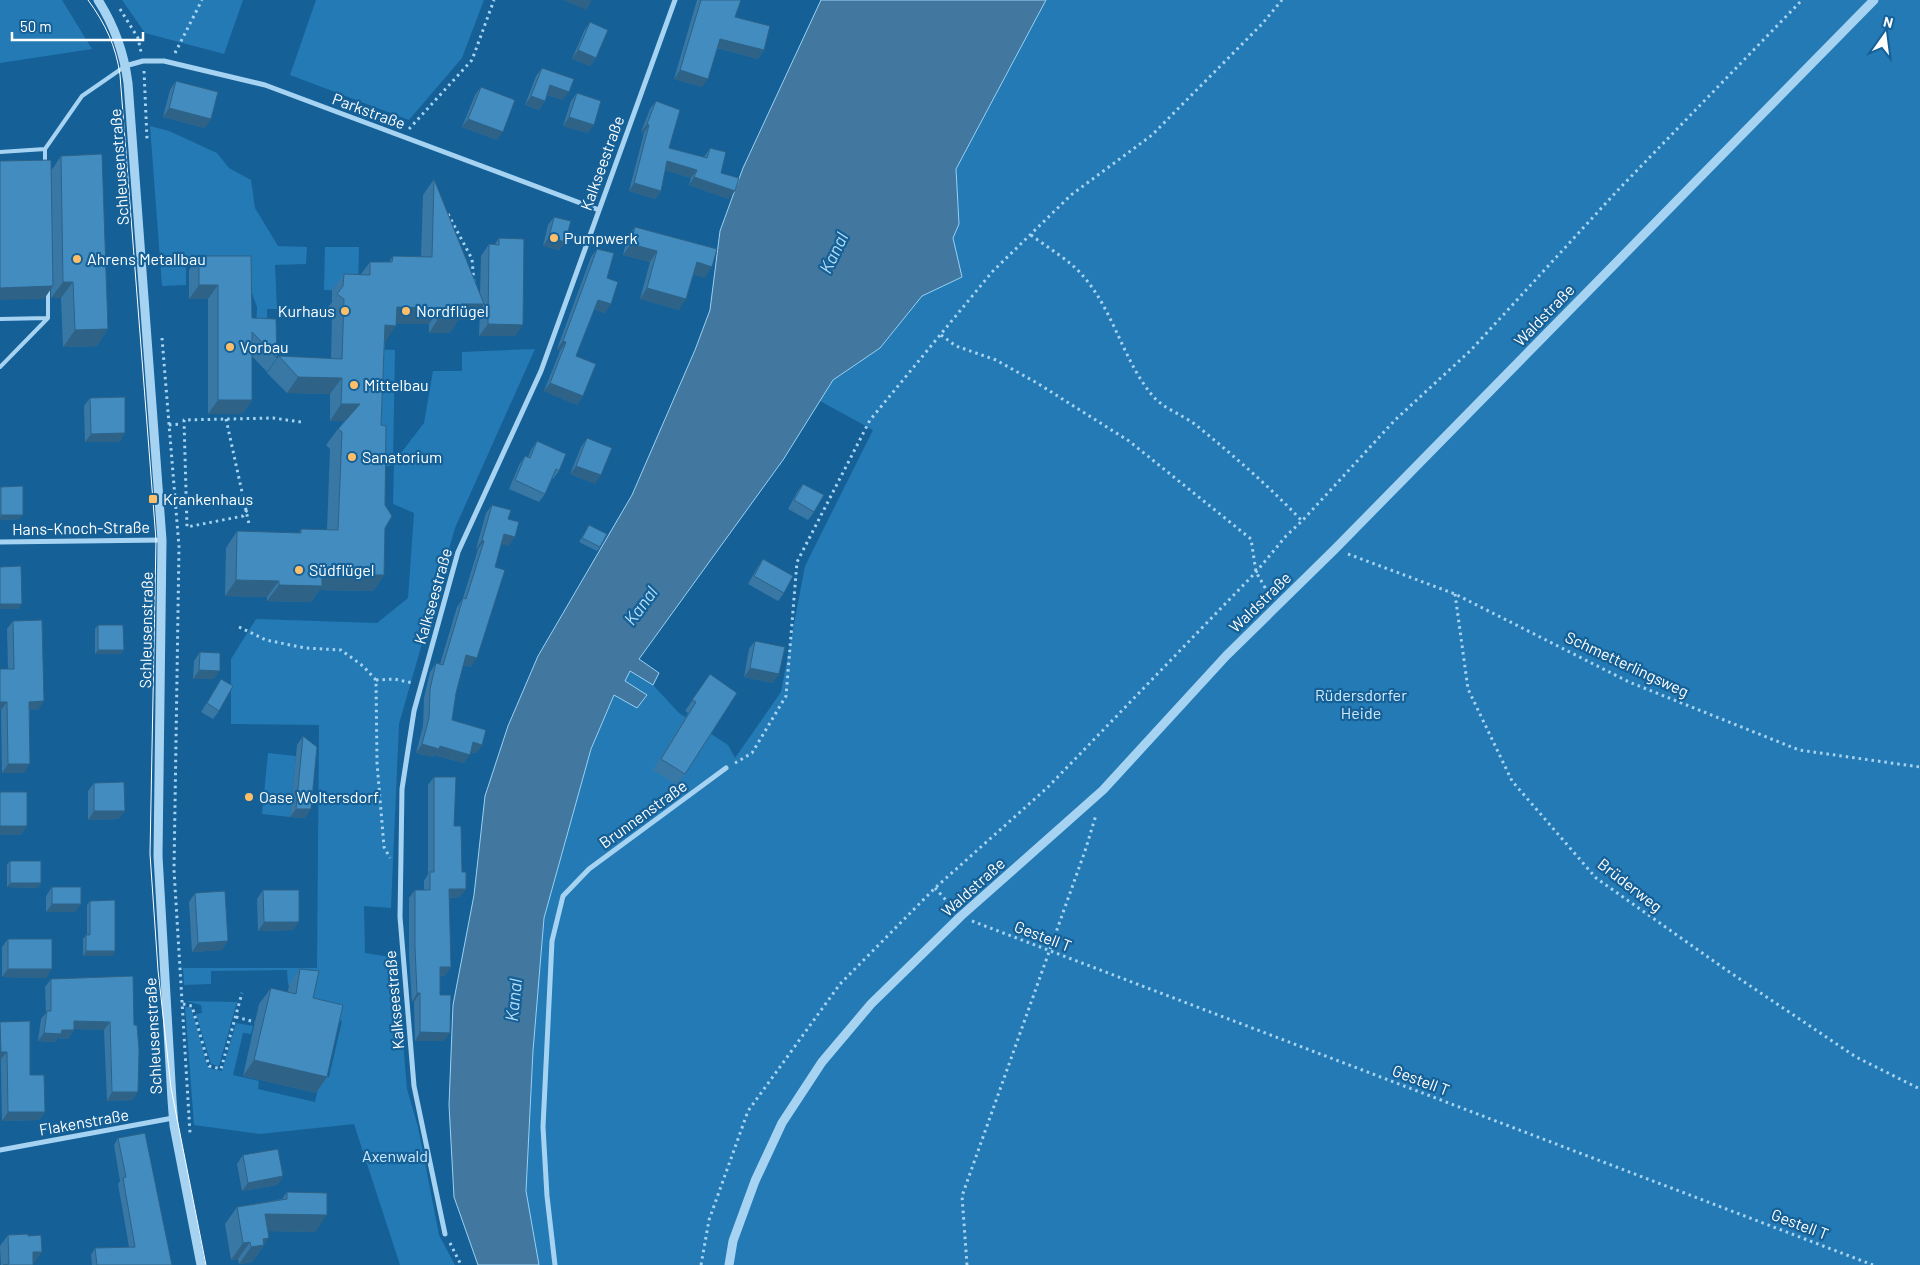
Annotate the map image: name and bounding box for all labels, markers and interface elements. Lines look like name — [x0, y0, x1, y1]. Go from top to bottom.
scale bar — [12, 10, 144, 42]
north arrow — [1860, 10, 1910, 60]
text: N — [1882, 13, 1895, 31]
text: 50 m — [20, 17, 52, 35]
street label: Parkstraße — [330, 89, 408, 133]
street label: Schleusenstraße — [105, 108, 132, 226]
street label: Kalkseestraße — [576, 113, 627, 213]
place label: Pumpwerk — [564, 228, 638, 247]
water label: Kanal — [814, 228, 852, 277]
marker: Pumpwerk — [548, 232, 560, 244]
place label: Ahrens Metallbau — [87, 249, 206, 268]
marker: Ahrens Metallbau — [71, 253, 83, 265]
street label: Waldstraße — [1509, 280, 1578, 350]
place label: Kurhaus — [278, 301, 335, 320]
place label: Nordflügel — [416, 301, 489, 320]
marker: Kurhaus — [339, 305, 351, 317]
marker: Nordflügel — [400, 305, 412, 317]
place label: Vorbau — [240, 337, 289, 356]
marker: Vorbau — [224, 341, 236, 353]
place label: Mittelbau — [364, 375, 429, 394]
marker: Mittelbau — [348, 379, 360, 391]
place label: Sanatorium — [362, 447, 442, 466]
marker: Sanatorium — [346, 451, 358, 463]
place label: Krankenhaus — [163, 489, 253, 508]
marker: Krankenhaus — [147, 493, 159, 505]
street label: Hans-Knoch-Straße — [12, 517, 150, 538]
street label: Kalkseestraße — [410, 546, 455, 646]
place label: Südflügel — [309, 560, 374, 579]
marker: Südflügel — [293, 564, 305, 576]
street label: Waldstraße — [1225, 567, 1295, 636]
street label: Schleusenstraße — [135, 571, 156, 689]
water label: Kanal — [619, 582, 662, 629]
street label: Schmetterlingsweg — [1562, 627, 1692, 700]
park label: Rüdersdorfer Heide — [1315, 685, 1407, 722]
street label: Brunnenstraße — [595, 775, 690, 852]
place label: Oase Woltersdorf — [259, 787, 379, 806]
marker: Oase Woltersdorf — [243, 791, 255, 803]
street label: Waldstraße — [937, 853, 1008, 920]
street label: Brüderweg — [1594, 854, 1666, 916]
street label: Gestell T — [1012, 916, 1074, 955]
street label: Kalkseestraße — [380, 950, 407, 1050]
street label: Schleusenstraße — [140, 977, 165, 1095]
water label: Kanal — [500, 977, 526, 1022]
street label: Gestell T — [1390, 1060, 1452, 1099]
street label: Flakenstraße — [38, 1104, 130, 1139]
park label: Axenwald — [362, 1146, 428, 1165]
street label: Gestell T — [1769, 1204, 1831, 1243]

